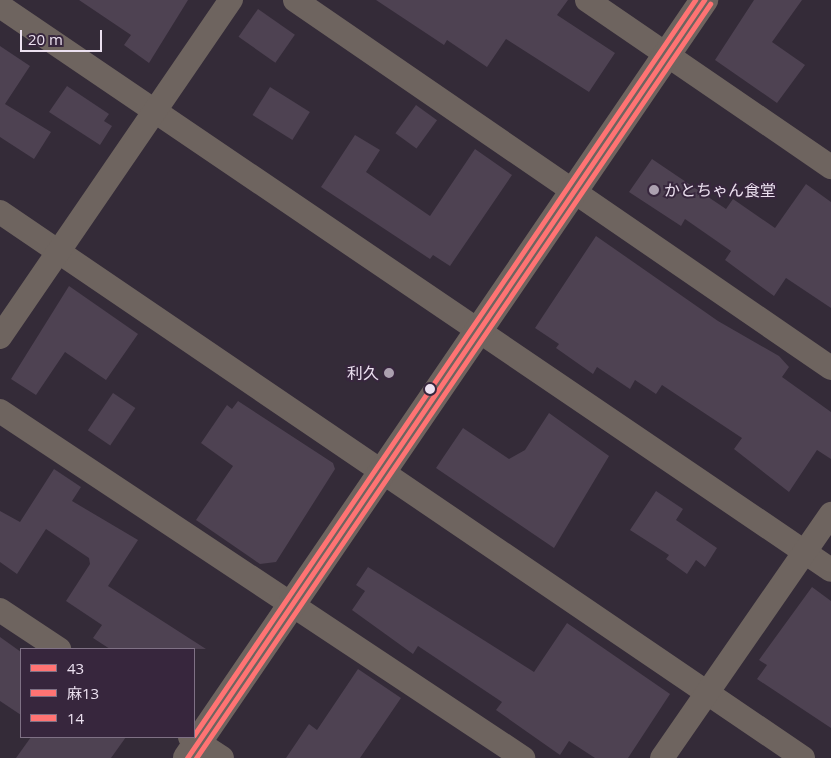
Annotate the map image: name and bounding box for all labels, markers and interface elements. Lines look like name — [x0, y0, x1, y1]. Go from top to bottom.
scale bar — [22, 20, 105, 52]
text: 20 m — [28, 29, 63, 49]
place label: かとちゃん食堂 — [664, 180, 776, 200]
marker: かとちゃん食堂 — [648, 184, 660, 196]
place label: 利久 — [347, 363, 379, 383]
marker: 利久 — [383, 367, 395, 379]
unlabelled marker — [425, 384, 435, 394]
legend — [20, 648, 195, 738]
text: 43 — [67, 658, 84, 678]
text: 麻13 — [67, 683, 99, 703]
text: 14 — [67, 708, 84, 728]

